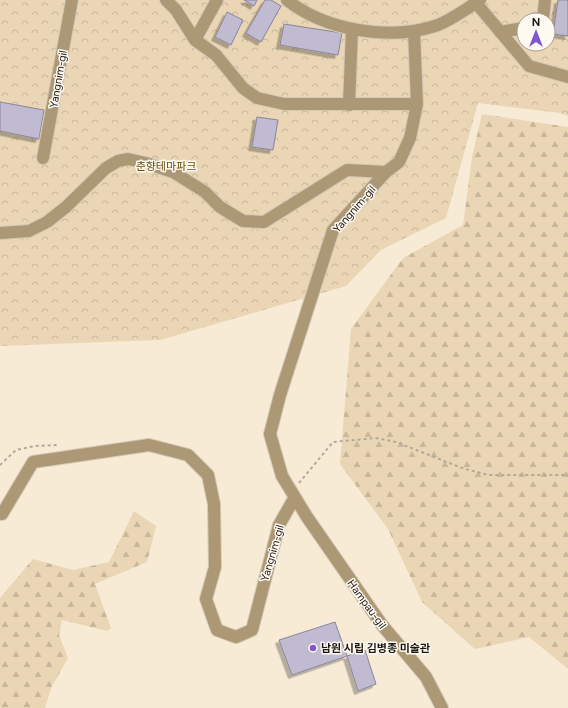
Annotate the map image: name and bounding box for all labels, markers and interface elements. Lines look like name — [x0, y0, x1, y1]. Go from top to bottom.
north arrow — [516, 12, 556, 52]
text: N — [532, 16, 540, 29]
street label: Yangnim-gil — [47, 49, 70, 109]
park label: 춘향테마파크 — [136, 160, 196, 173]
street label: Yangnim-gil — [330, 183, 378, 236]
street label: Yangnim-gil — [258, 523, 287, 583]
street label: Hampau-gil — [344, 577, 389, 631]
place label: 남원 시립 김병종 미술관 — [321, 642, 430, 655]
marker: 남원 시립 김병종 미술관 — [308, 643, 318, 653]

